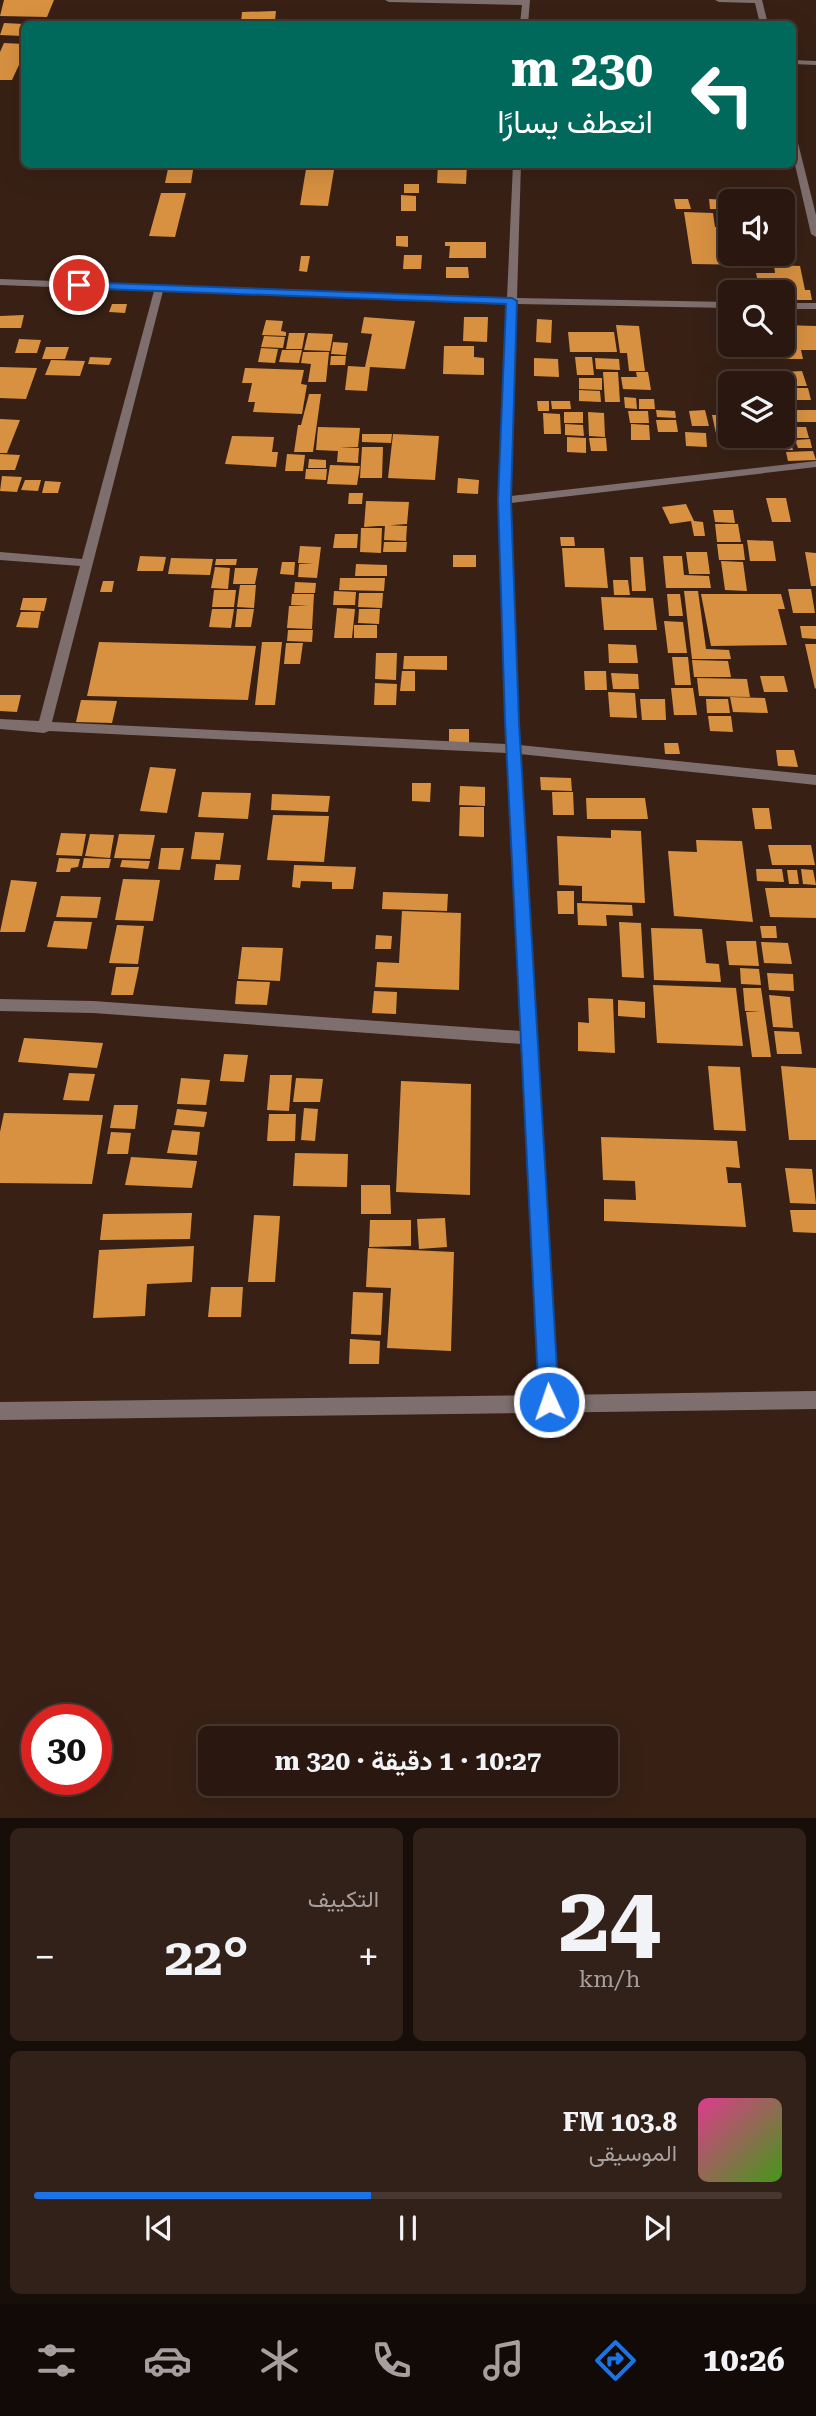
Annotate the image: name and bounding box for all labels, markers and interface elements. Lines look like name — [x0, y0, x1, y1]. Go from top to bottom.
text: 230 m — [511, 41, 653, 98]
icon: left — [677, 49, 768, 140]
text: انعطف يسارًا — [497, 103, 653, 141]
map controls — [718, 189, 795, 448]
button: sound — [718, 189, 795, 266]
pin — [49, 255, 109, 315]
icon: arrive — [60, 266, 98, 304]
button: search — [718, 280, 795, 357]
button: layers — [718, 371, 795, 448]
position arrow — [512, 1365, 586, 1439]
speed limit sign: 30 — [21, 1704, 112, 1795]
text: 10:27 · 1 دقيقة · 320 m — [275, 1746, 541, 1776]
text: 24 — [559, 1867, 660, 1973]
text: التكييف — [308, 1886, 379, 1913]
text: 22° — [164, 1927, 249, 1988]
text: − — [34, 1935, 55, 1979]
text: + — [358, 1935, 379, 1979]
text: km/h — [579, 1966, 640, 1993]
text: 103.8 FM — [563, 2107, 677, 2137]
text: الموسيقى — [589, 2140, 677, 2167]
icon: previous — [140, 2209, 178, 2247]
icon: pause — [389, 2209, 427, 2247]
icon: next — [638, 2209, 676, 2247]
icon: filters — [32, 2336, 81, 2385]
icon: car — [143, 2336, 192, 2385]
icon: climate — [255, 2336, 304, 2385]
icon: phone — [367, 2336, 416, 2385]
icon: music — [479, 2336, 528, 2385]
icon: directions — [591, 2336, 640, 2385]
text: 10:26 — [703, 2341, 785, 2379]

